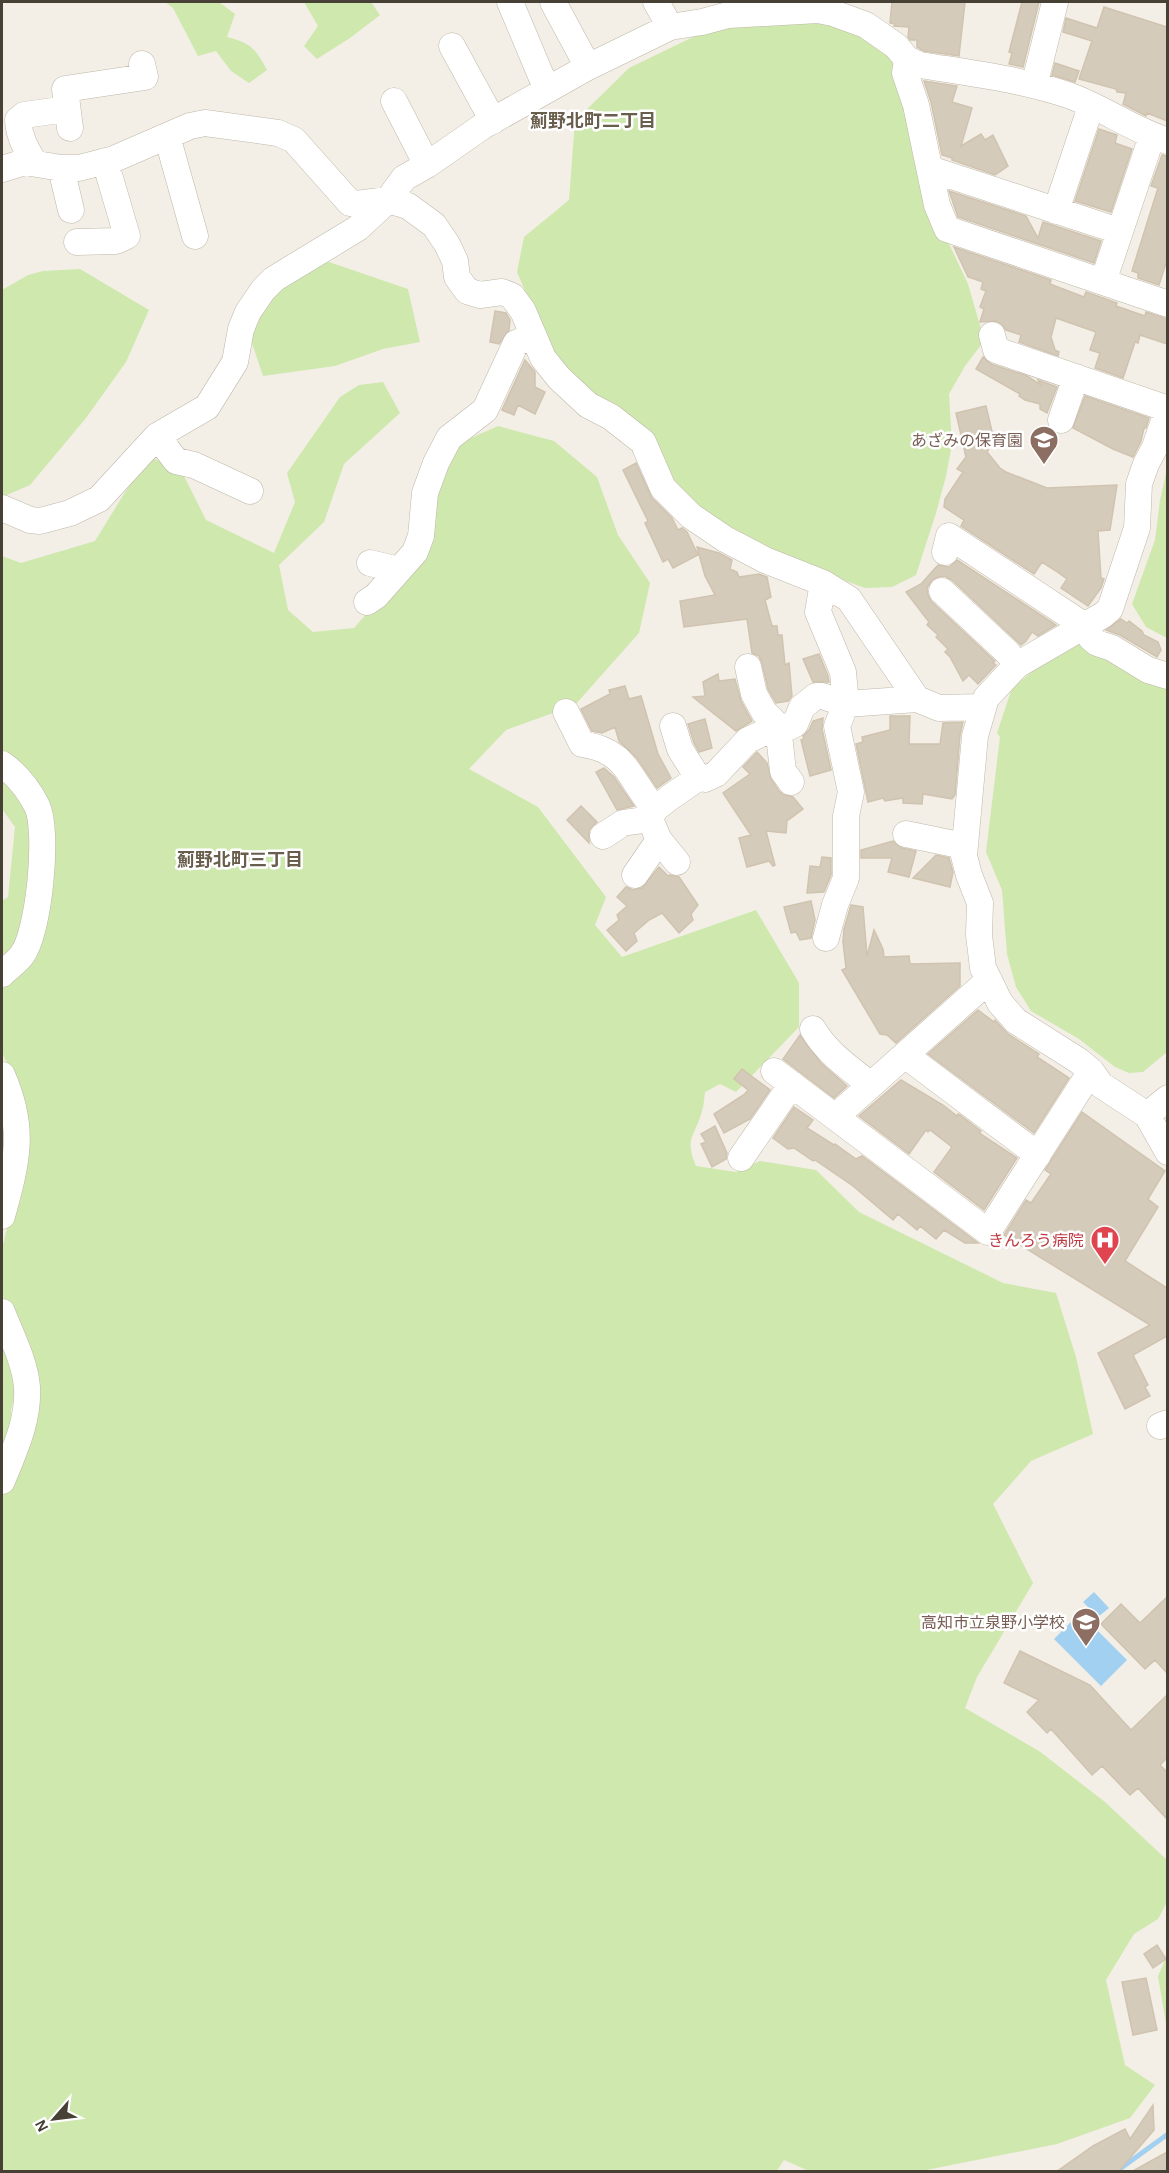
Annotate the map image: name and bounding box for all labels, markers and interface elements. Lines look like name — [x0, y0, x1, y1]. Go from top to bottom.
district label: 薊野北町二丁目 — [530, 111, 656, 131]
school or university icon: あざみの保育園 — [1028, 424, 1060, 466]
place label: あざみの保育園 — [911, 432, 1023, 449]
district label: 薊野北町三丁目 — [177, 850, 303, 870]
hospital icon: きんろう病院 — [1089, 1224, 1121, 1266]
place label: きんろう病院 — [988, 1232, 1084, 1249]
school or university icon: 高知市立泉野小学校 — [1070, 1606, 1102, 1648]
place label: 高知市立泉野小学校 — [921, 1614, 1065, 1631]
north arrow — [24, 2089, 84, 2149]
text: N — [32, 2117, 51, 2134]

